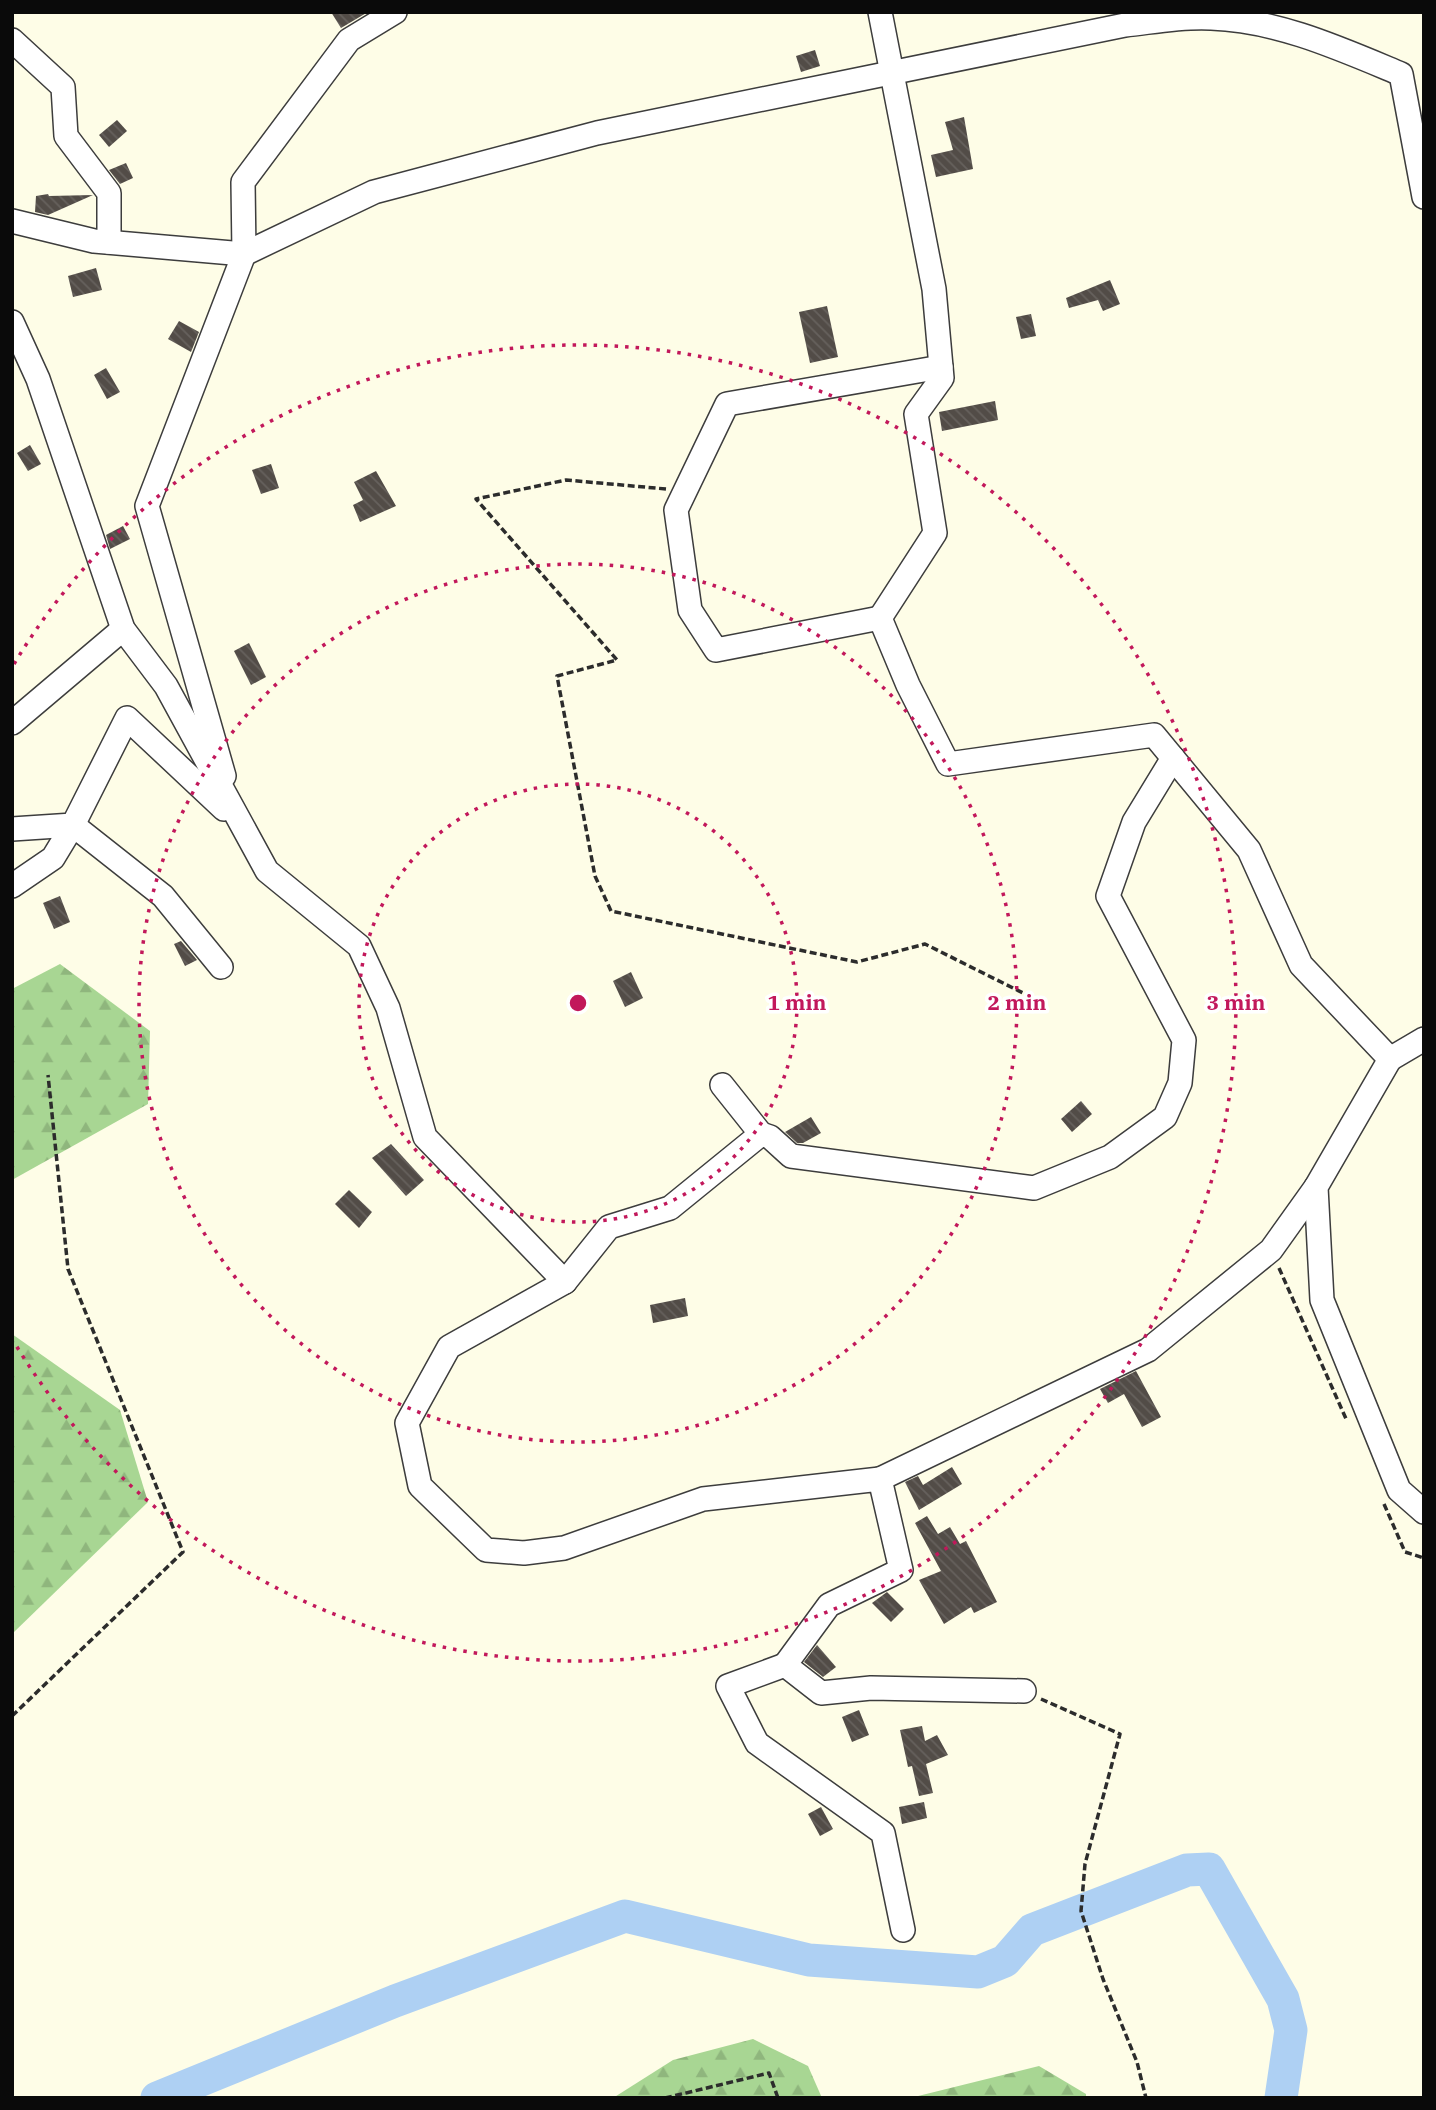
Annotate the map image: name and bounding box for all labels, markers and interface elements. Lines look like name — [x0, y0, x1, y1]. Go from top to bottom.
text: 1 min — [768, 988, 826, 1016]
text: 2 min — [988, 988, 1046, 1016]
text: 3 min — [1207, 988, 1265, 1016]
centre of rings — [566, 991, 590, 1015]

